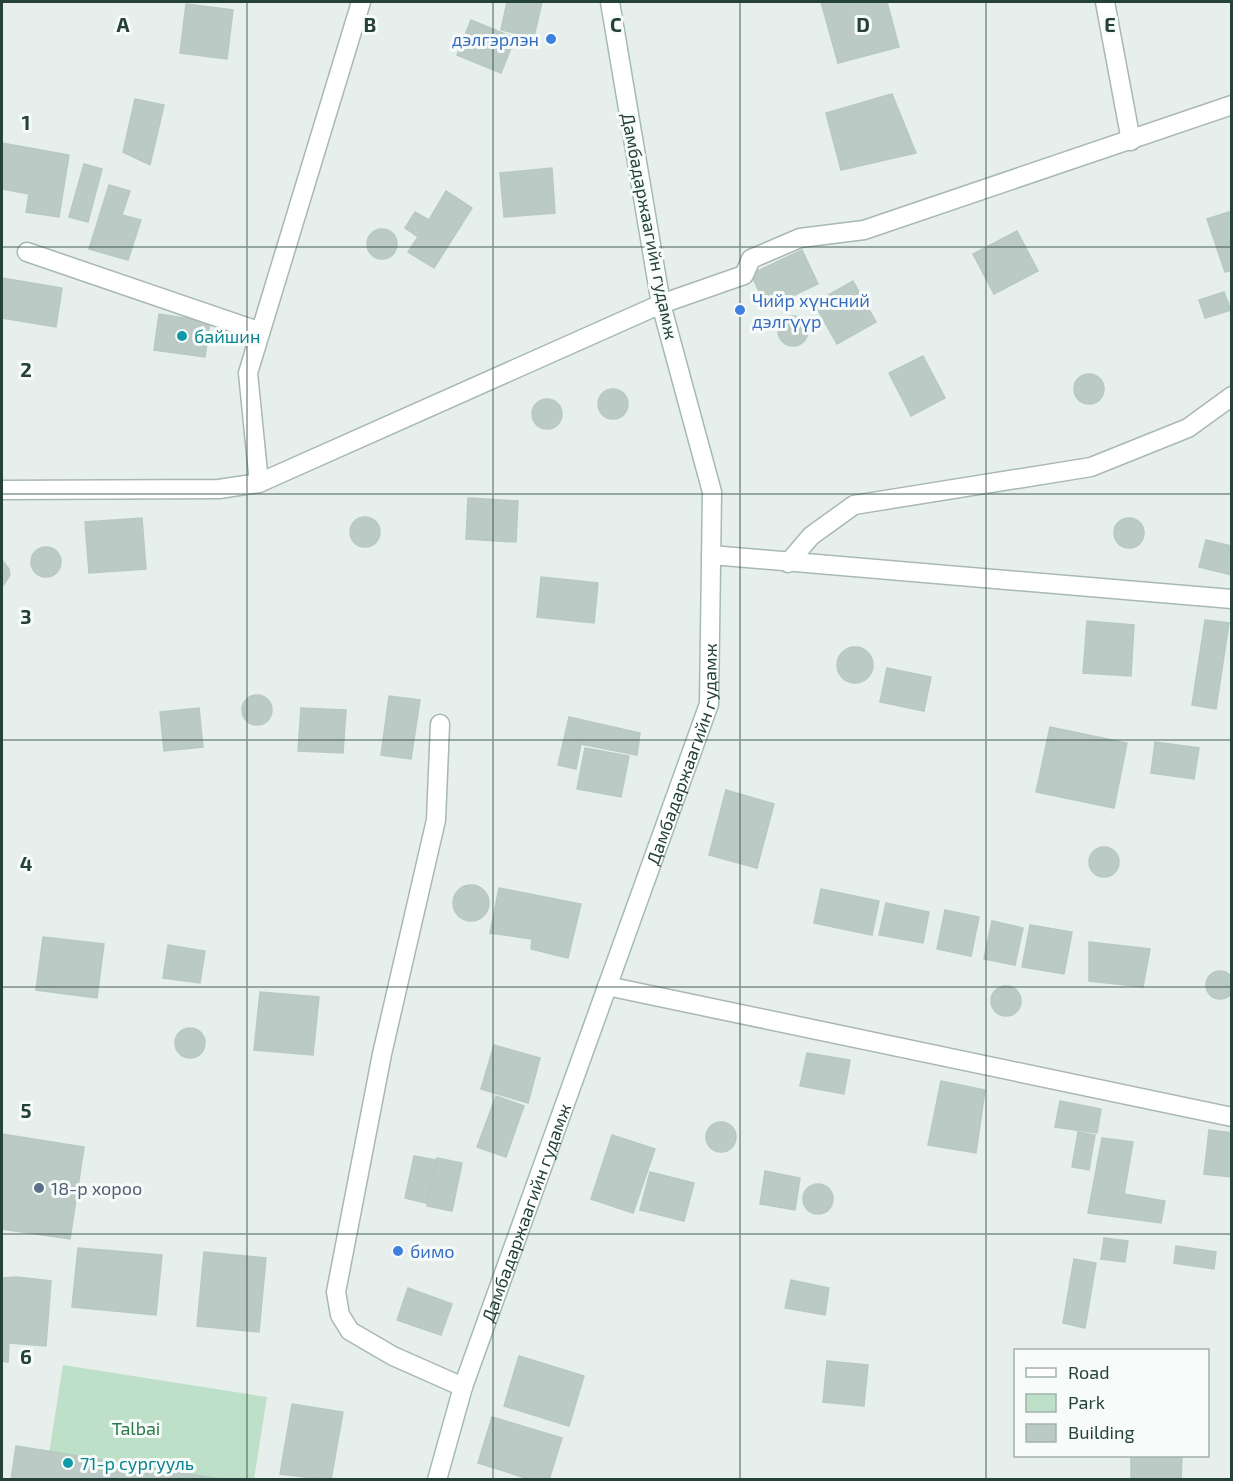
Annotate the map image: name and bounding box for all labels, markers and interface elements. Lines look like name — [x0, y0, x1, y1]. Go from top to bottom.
text: A — [116, 12, 130, 36]
text: B — [364, 12, 376, 36]
text: C — [610, 12, 622, 36]
text: D — [856, 12, 870, 36]
text: E — [1104, 12, 1116, 36]
place label: дэлгэрлэн — [452, 28, 539, 50]
marker: дэлгэрлэн — [544, 32, 558, 46]
text: 1 — [22, 110, 30, 134]
street label: Дамбадаржаагийн гудамж — [617, 111, 683, 341]
place label: Чийр хүнсний дэлгүүр — [752, 289, 870, 332]
marker: Чийр хүнсний дэлгүүр — [733, 303, 747, 317]
place label: байшин — [194, 325, 260, 347]
marker: байшин — [175, 329, 189, 343]
text: 2 — [20, 357, 32, 381]
text: 3 — [20, 604, 32, 628]
street label: Дамбадаржаагийн гудамж — [641, 643, 721, 868]
text: 4 — [20, 851, 33, 875]
text: 5 — [20, 1098, 32, 1122]
street label: Дамбадаржаагийн гудамж — [476, 1100, 575, 1325]
place label: 18-р хороо — [51, 1177, 142, 1199]
marker: 18-р хороо — [32, 1181, 46, 1195]
place label: бимо — [410, 1240, 455, 1262]
marker: бимо — [391, 1244, 405, 1258]
text: 6 — [20, 1344, 32, 1368]
legend — [1014, 1349, 1209, 1457]
text: Road — [1068, 1361, 1109, 1383]
text: Park — [1068, 1391, 1105, 1413]
park label: Talbai — [112, 1417, 160, 1439]
text: Building — [1068, 1421, 1135, 1443]
place label: 71-р сургууль — [80, 1452, 194, 1474]
marker: 71-р сургууль — [61, 1456, 75, 1470]

